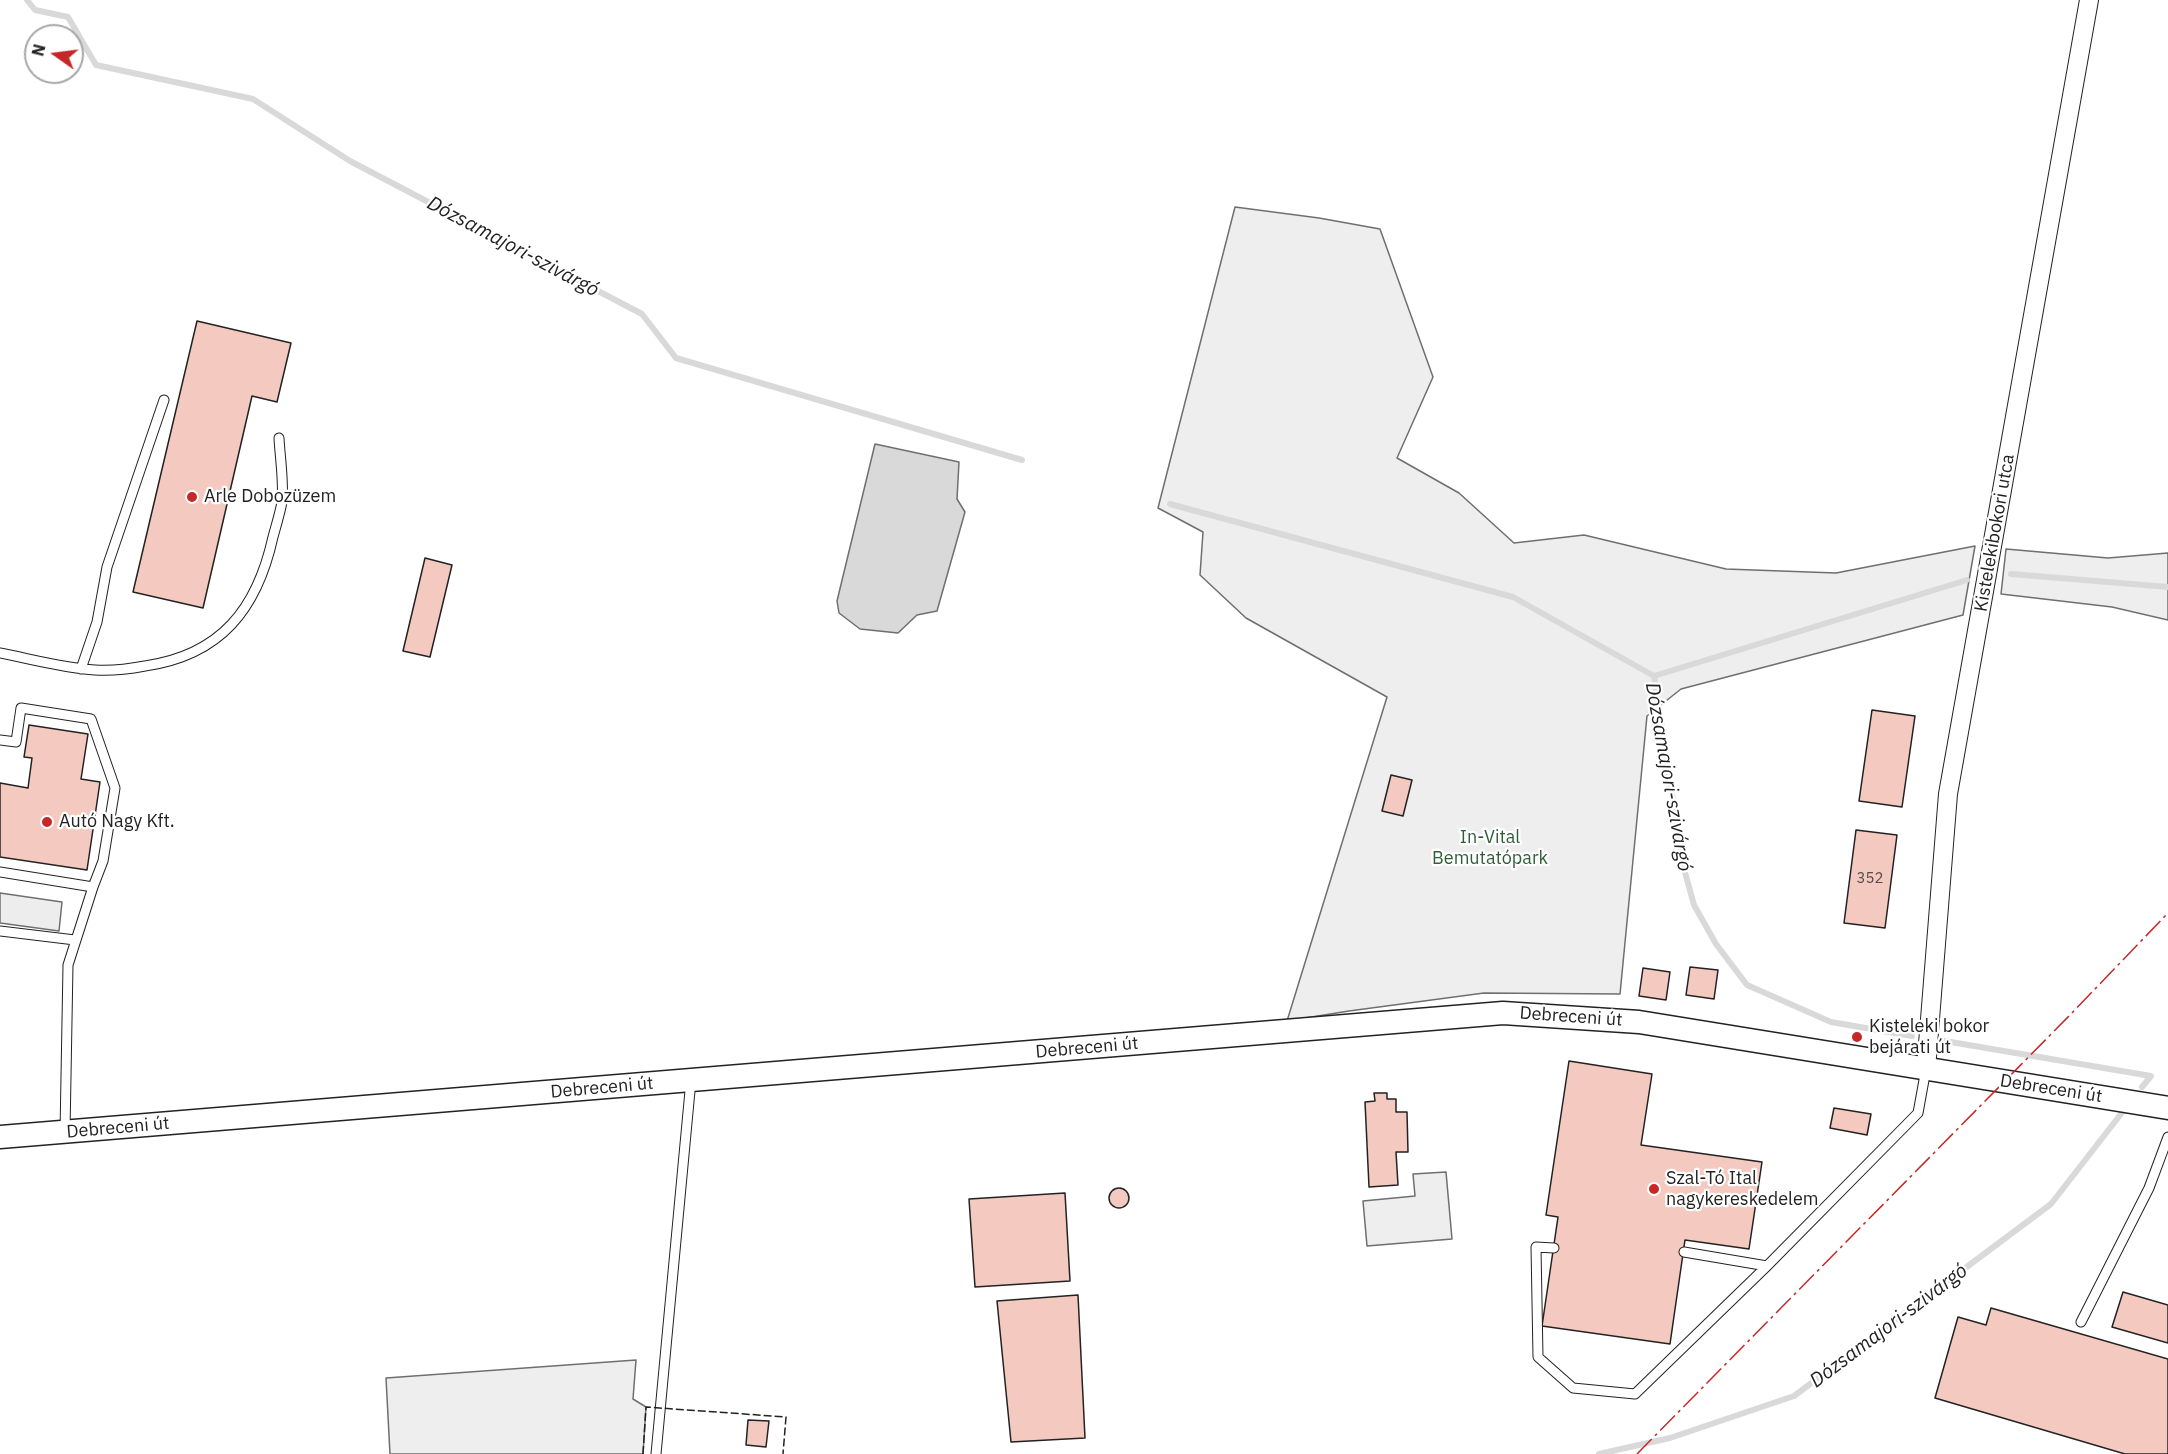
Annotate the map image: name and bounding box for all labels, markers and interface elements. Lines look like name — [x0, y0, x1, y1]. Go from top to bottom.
north arrow — [24, 24, 84, 84]
text: N — [27, 42, 50, 58]
water label: Dózsamajori-szivárgó — [423, 191, 603, 303]
street label: Kistelekibokori utca — [1970, 452, 2020, 614]
place label: Arle Dobozüzem — [204, 486, 336, 508]
marker: Arle Dobozüzem — [185, 490, 199, 504]
water label: Dózsamajori-szivárgó — [1640, 681, 1696, 873]
place label: Autó Nagy Kft. — [59, 811, 175, 833]
marker: Autó Nagy Kft. — [40, 815, 54, 829]
park label: In-Vital Bemutatópark — [1432, 827, 1548, 870]
house number: 352 — [1857, 870, 1883, 888]
street label: Debreceni út — [1519, 1003, 1623, 1031]
place label: Kisteleki bokor bejárati út — [1869, 1016, 1989, 1058]
marker: Kisteleki bokor bejárati út — [1850, 1030, 1864, 1044]
street label: Debreceni út — [1035, 1033, 1139, 1063]
street label: Debreceni út — [1998, 1070, 2104, 1108]
street label: Debreceni út — [550, 1073, 654, 1103]
street label: Debreceni út — [66, 1113, 170, 1143]
place label: Szal-Tó Ital nagykereskedelem — [1666, 1168, 1819, 1210]
marker: Szal-Tó Ital nagykereskedelem — [1647, 1182, 1661, 1196]
water label: Dózsamajori-szivárgó — [1805, 1259, 1973, 1393]

